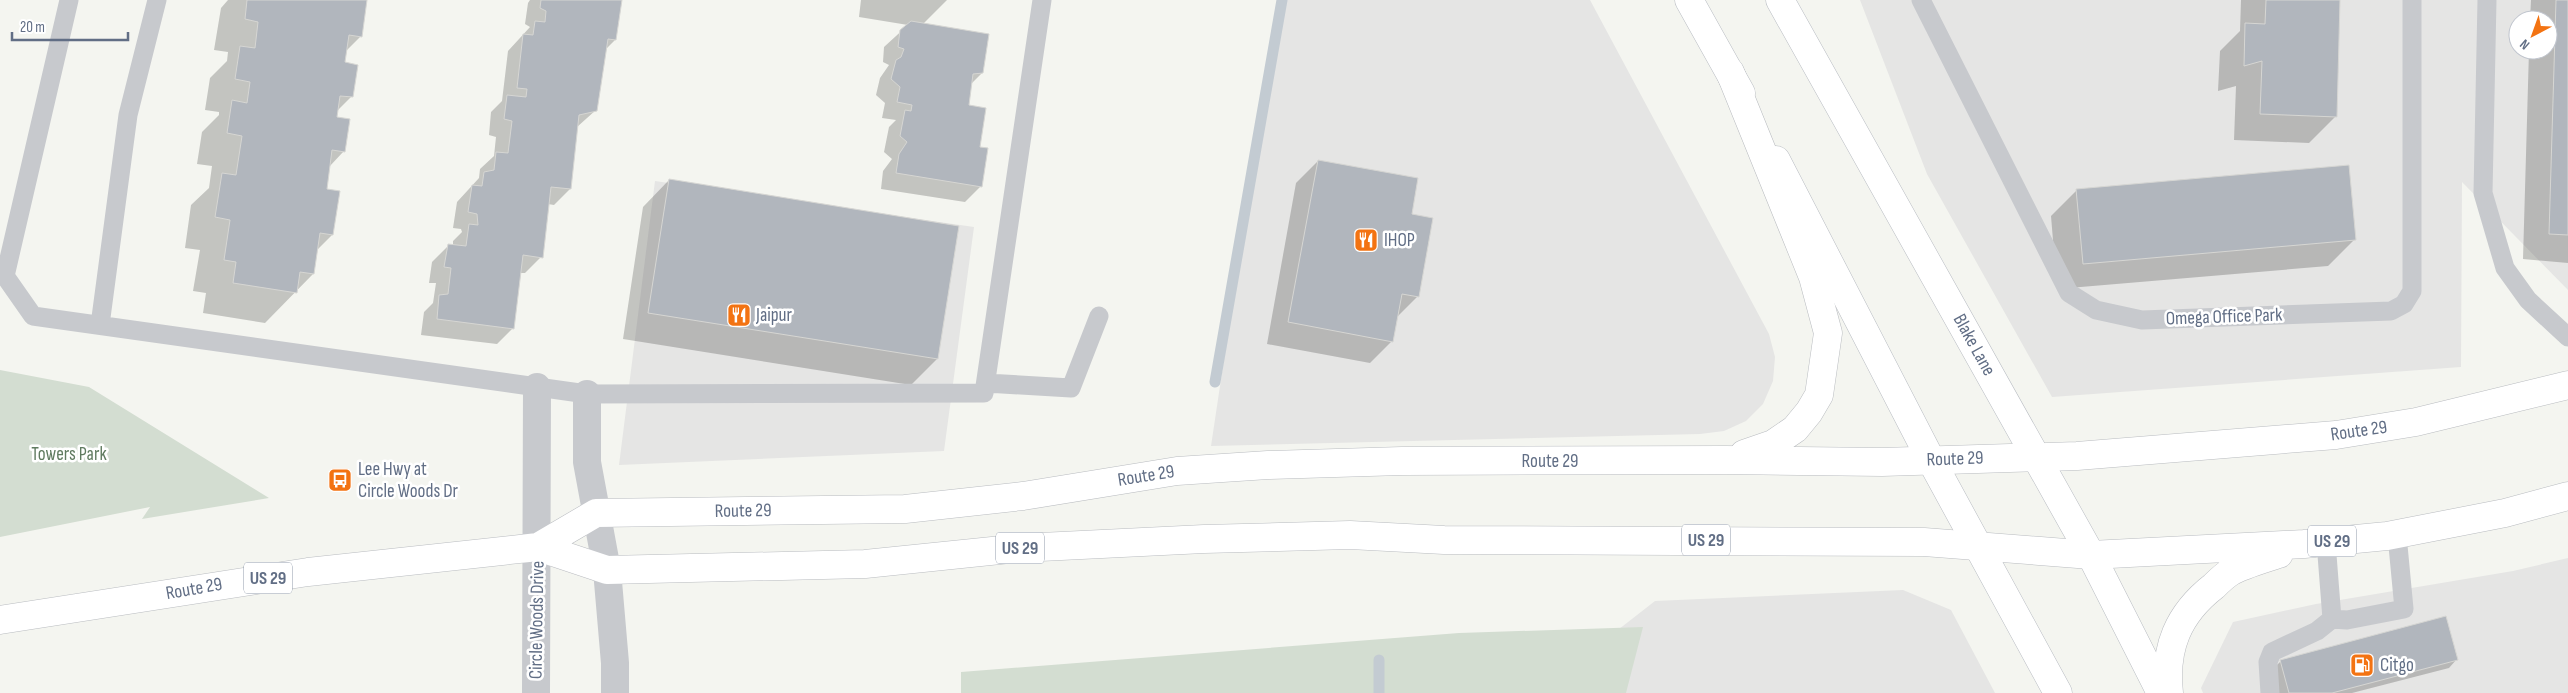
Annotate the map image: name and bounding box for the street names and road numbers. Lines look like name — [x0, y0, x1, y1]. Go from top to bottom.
street label: Omega Office Park — [2165, 303, 2283, 331]
street label: Blake Lane — [1948, 310, 2000, 380]
street label: Route 29 — [2329, 416, 2389, 446]
street label: Route 29 — [1926, 447, 1984, 471]
street label: Route 29 — [1522, 450, 1578, 473]
street label: Route 29 — [1116, 460, 1176, 492]
street label: Route 29 — [714, 499, 772, 523]
road number: US 29 — [1682, 524, 1730, 556]
road number: US 29 — [2308, 526, 2356, 556]
road number: US 29 — [996, 532, 1044, 564]
street label: Circle Woods Drive — [524, 561, 550, 679]
road number: US 29 — [244, 562, 292, 594]
street label: Route 29 — [164, 573, 224, 605]

